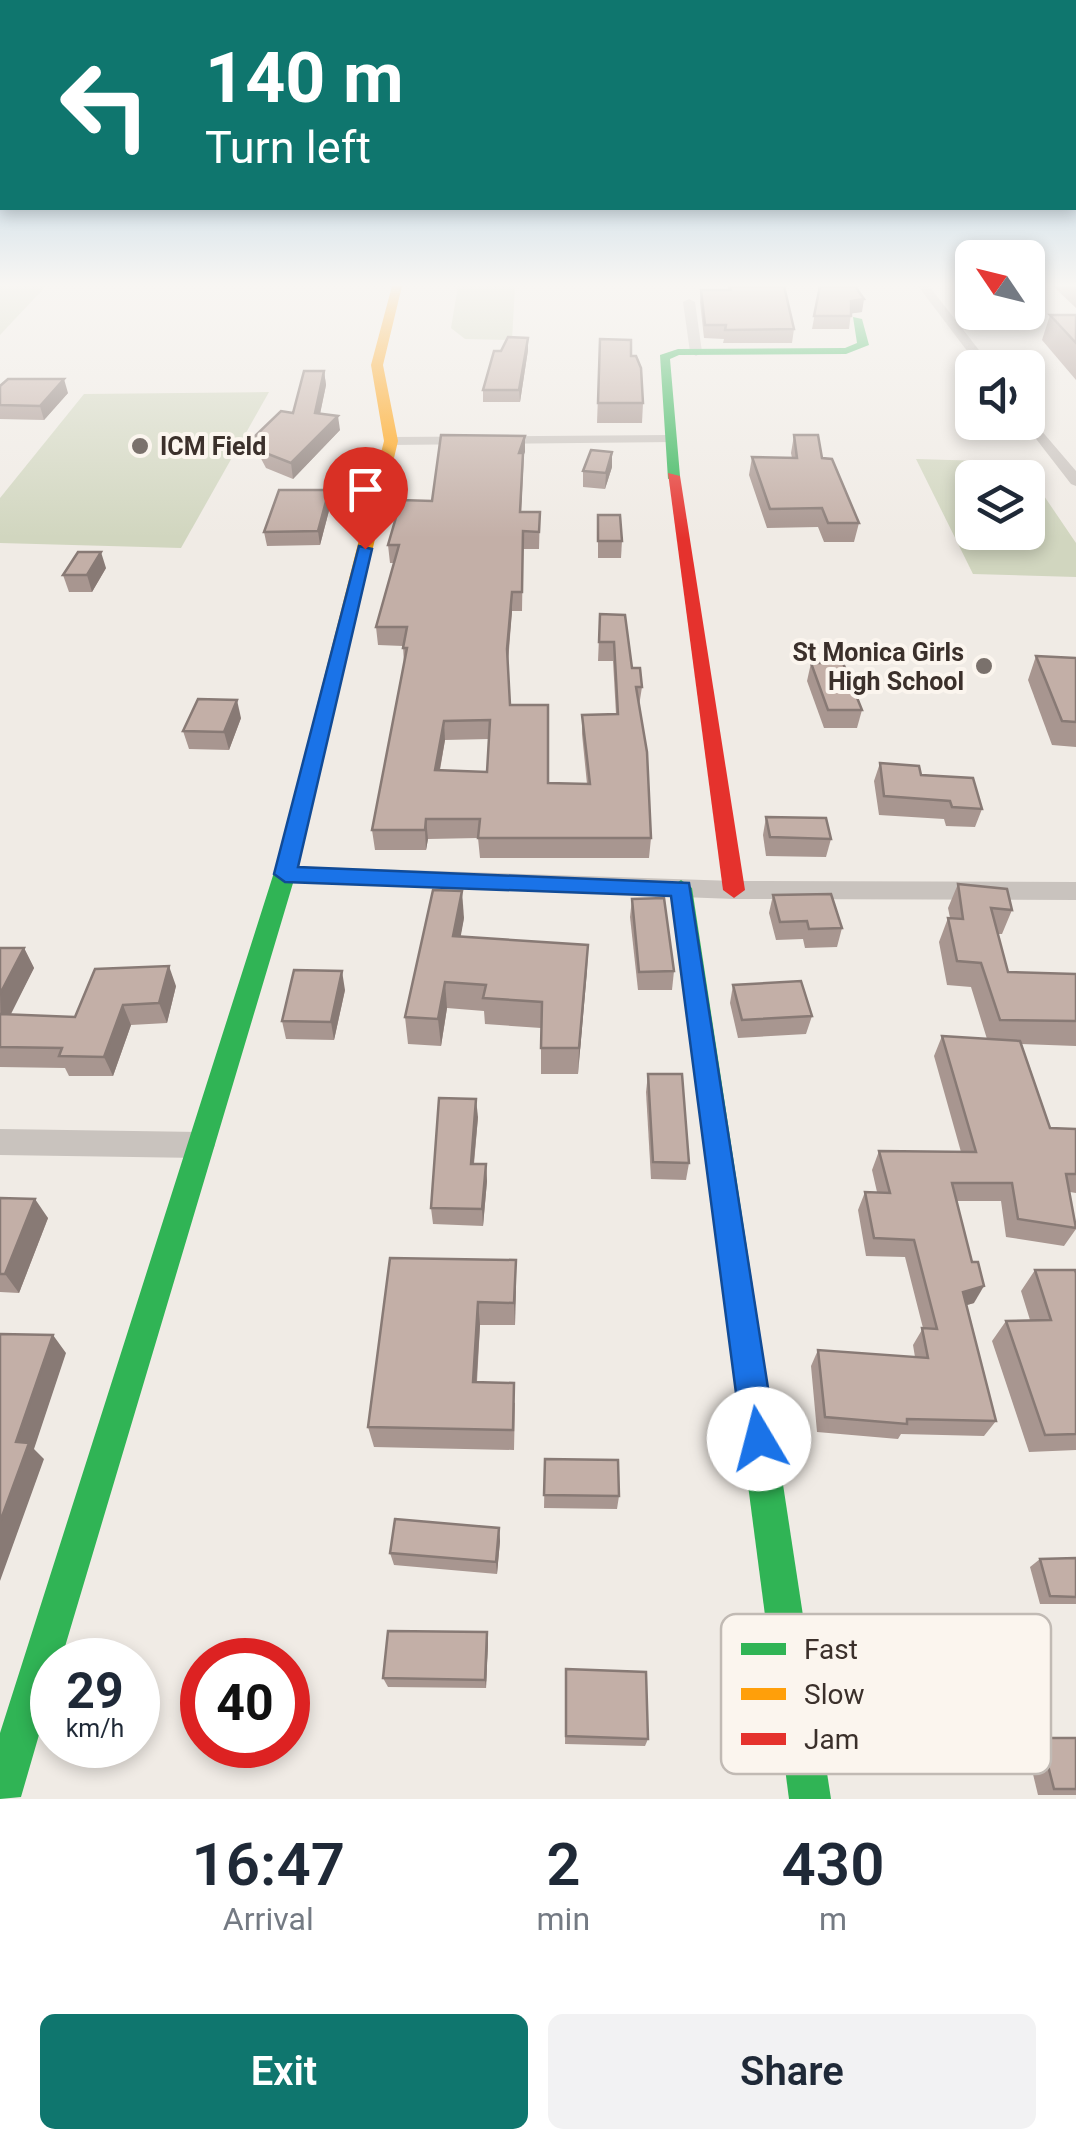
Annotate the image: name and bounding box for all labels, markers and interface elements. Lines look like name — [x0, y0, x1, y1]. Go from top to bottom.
text: 140 m — [205, 37, 404, 119]
icon: left — [40, 40, 170, 170]
text: Turn left — [205, 121, 371, 174]
north arrow — [955, 240, 1045, 330]
map controls — [955, 240, 1045, 550]
button: sound — [955, 350, 1045, 440]
place label: ICM Field — [160, 432, 266, 461]
marker: ICM Field — [129, 435, 151, 457]
pin — [323, 447, 408, 550]
button: layers — [955, 460, 1045, 550]
icon: arrive — [338, 462, 393, 517]
place label: St Monica Girls High School — [792, 638, 964, 696]
marker: St Monica Girls High School — [973, 655, 995, 677]
position arrow — [707, 1387, 811, 1491]
legend — [721, 1614, 1051, 1774]
text: Fast — [804, 1633, 858, 1666]
speed limit sign: 40 — [180, 1638, 310, 1768]
text: 29 — [66, 1662, 124, 1720]
text: Slow — [804, 1678, 864, 1711]
text: km/h — [66, 1714, 124, 1743]
text: Jam — [804, 1723, 859, 1756]
text: 16:47 — [192, 1829, 345, 1900]
text: 2 — [546, 1829, 580, 1900]
text: 430 — [782, 1829, 884, 1900]
text: Arrival — [223, 1900, 314, 1938]
text: min — [537, 1900, 590, 1938]
text: m — [819, 1900, 847, 1938]
button: Exit — [40, 2014, 528, 2129]
button: Share — [548, 2014, 1036, 2129]

